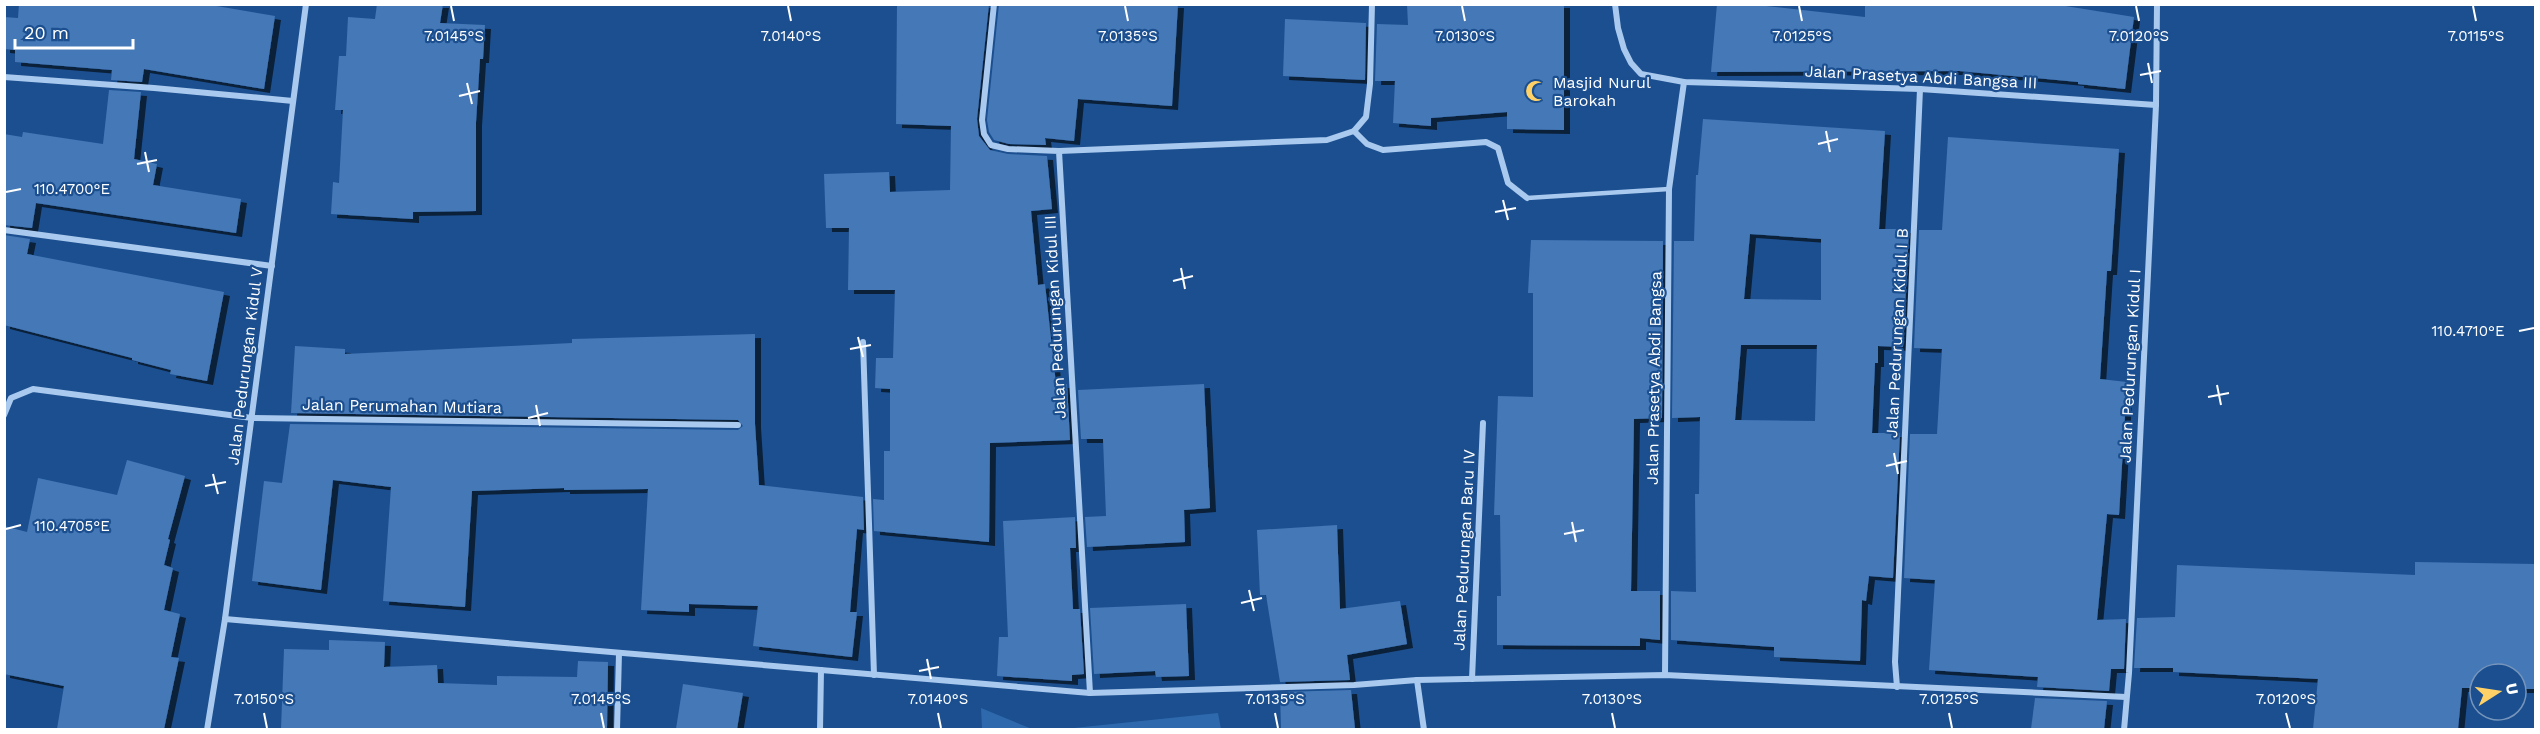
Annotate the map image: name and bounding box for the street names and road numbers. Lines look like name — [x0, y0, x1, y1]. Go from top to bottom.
street label: Jalan Prasetya Abdi Bangsa III — [1804, 61, 2038, 93]
street label: Jalan Pedurungan Kidul III — [1040, 215, 1070, 419]
street label: Jalan Pedurungan Kidul I B — [1882, 228, 1912, 438]
street label: Jalan Pedurungan Kidul V — [223, 266, 267, 466]
street label: Jalan Pedurungan Kidul I — [2115, 268, 2145, 464]
street label: Jalan Prasetya Abdi Bangsa — [1643, 271, 1665, 485]
street label: Jalan Perumahan Mutiara — [302, 395, 502, 417]
street label: Jalan Pedurungan Baru IV — [1449, 449, 1479, 651]

